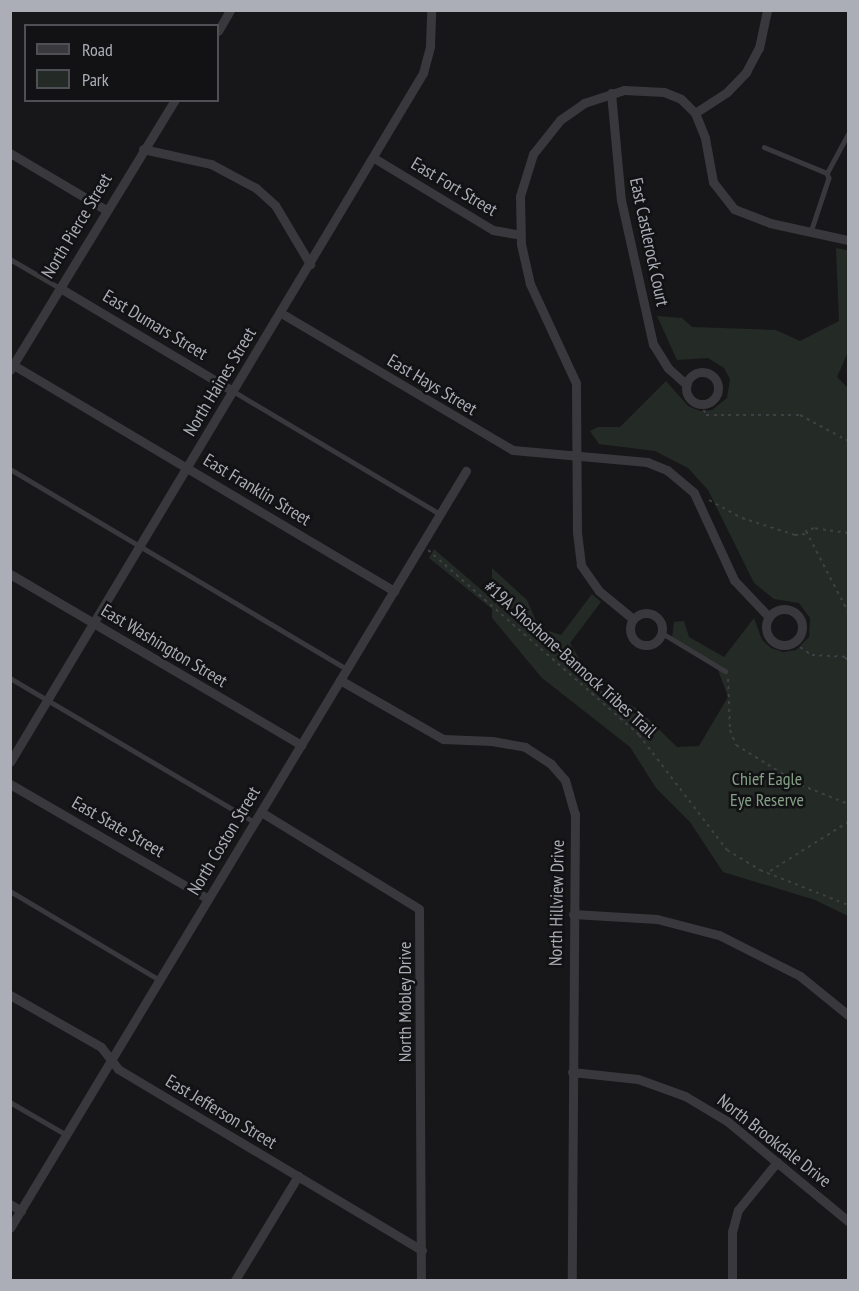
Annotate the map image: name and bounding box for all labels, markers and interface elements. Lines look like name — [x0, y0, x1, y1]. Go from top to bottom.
legend — [24, 24, 219, 102]
text: Road — [82, 38, 113, 61]
text: Park — [82, 68, 109, 91]
street label: East Fort Street — [407, 153, 501, 221]
street label: North Pierce Street — [37, 170, 117, 282]
street label: East Castlerock Court — [625, 176, 673, 308]
street label: East Dumars Street — [99, 285, 211, 365]
street label: North Haines Street — [179, 324, 261, 440]
street label: East Hays Street — [383, 350, 481, 420]
street label: East Franklin Street — [199, 450, 315, 530]
street label: #19A Shoshone-Bannock Tribes Trail — [479, 575, 661, 743]
street label: East Washington Street — [97, 600, 231, 692]
park label: Chief Eagle Eye Reserve — [730, 769, 804, 812]
street label: North Coston Street — [183, 783, 265, 899]
street label: East State Street — [68, 792, 168, 862]
street label: North Hillview Drive — [545, 839, 569, 967]
street label: North Mobley Drive — [394, 941, 416, 1063]
street label: East Jefferson Street — [161, 1070, 281, 1154]
street label: North Brookdale Drive — [713, 1090, 835, 1192]

